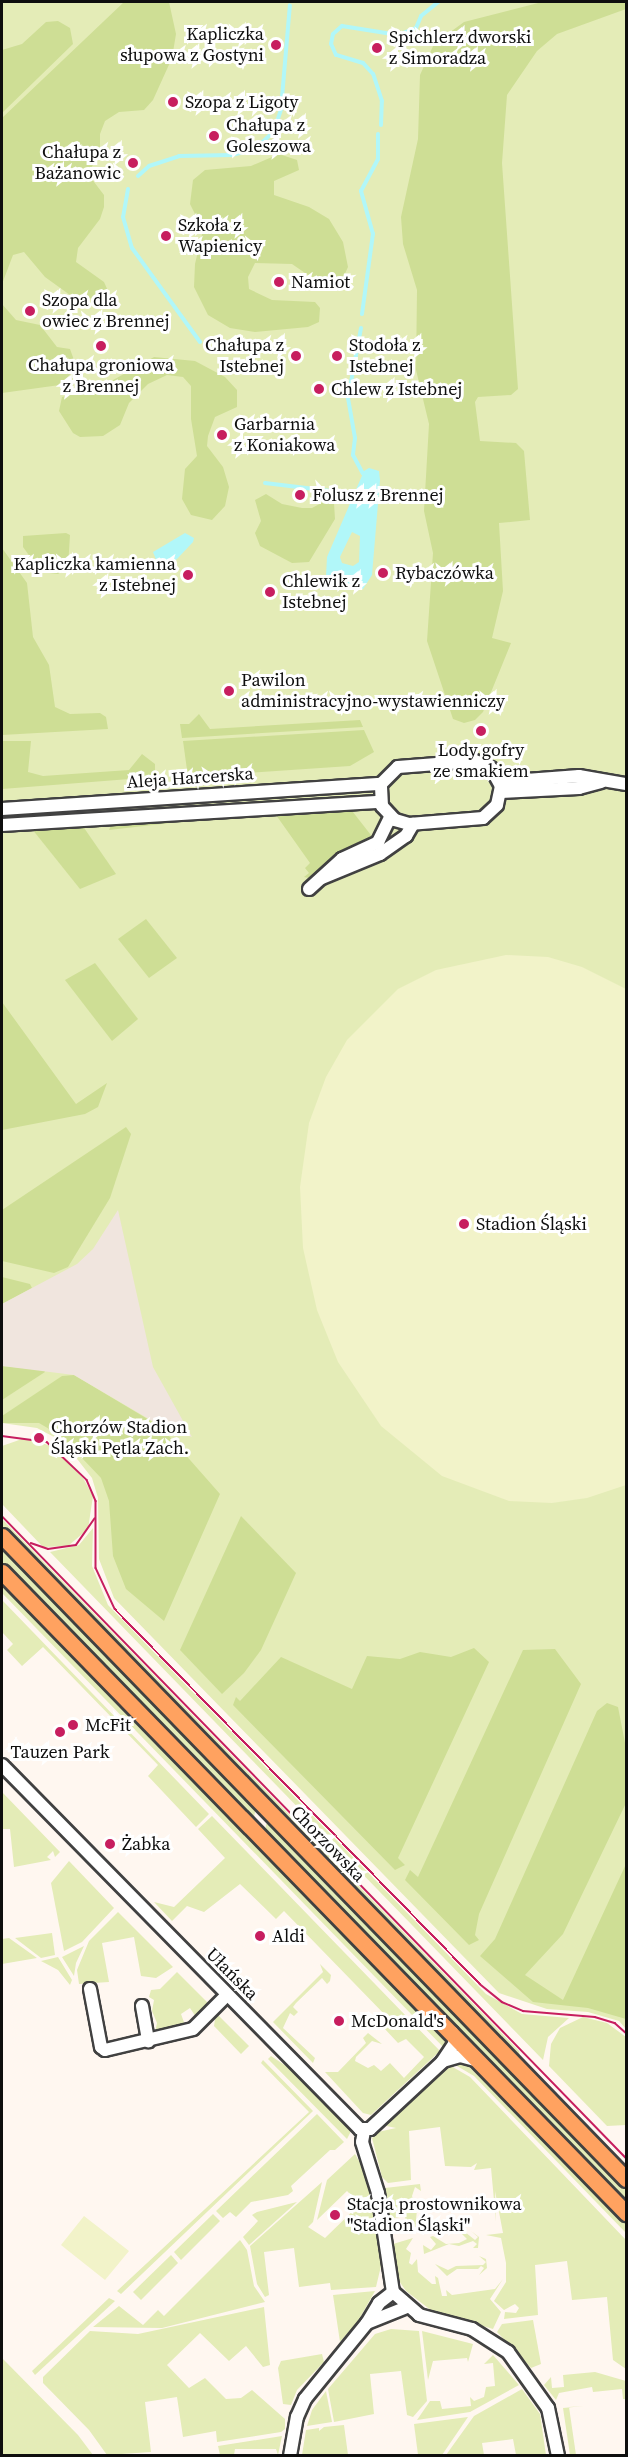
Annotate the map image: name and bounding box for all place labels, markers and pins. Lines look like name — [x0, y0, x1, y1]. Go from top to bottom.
place label: Kapliczka słupowa z Gostyni — [120, 24, 264, 66]
place label: Spichlerz dworski z Simoradza — [389, 27, 531, 70]
marker: Kapliczka słupowa z Gostyni — [269, 38, 283, 52]
marker: Spichlerz dworski z Simoradza — [370, 41, 384, 55]
place label: Szopa z Ligoty — [185, 91, 298, 113]
marker: Szopa z Ligoty — [166, 95, 180, 109]
place label: Chałupa z Goleszowa — [226, 115, 311, 158]
marker: Chałupa z Goleszowa — [207, 129, 221, 143]
place label: Chałupa z Bażanowic — [35, 142, 121, 184]
marker: Chałupa z Bażanowic — [126, 156, 140, 170]
place label: Szkoła z Wapienicy — [178, 215, 262, 258]
marker: Szkoła z Wapienicy — [159, 229, 173, 243]
place label: Namiot — [291, 271, 350, 293]
marker: Namiot — [272, 275, 286, 289]
place label: Szopa dla owiec z Brennej — [42, 290, 169, 332]
marker: Szopa dla owiec z Brennej — [23, 304, 37, 318]
place label: Chałupa z Istebnej — [205, 335, 284, 378]
place label: Stodoła z Istebnej — [349, 335, 420, 378]
marker: Chałupa groniowa z Brennej — [94, 339, 108, 353]
marker: Chałupa z Istebnej — [289, 349, 303, 363]
marker: Stodoła z Istebnej — [330, 349, 344, 363]
place label: Chałupa groniowa z Brennej — [28, 355, 174, 398]
place label: Chlew z Istebnej — [331, 378, 462, 400]
marker: Chlew z Istebnej — [312, 382, 326, 396]
place label: Garbarnia z Koniakowa — [234, 414, 335, 456]
marker: Garbarnia z Koniakowa — [215, 428, 229, 442]
place label: Folusz z Brennej — [312, 484, 444, 506]
marker: Folusz z Brennej — [293, 488, 307, 502]
place label: Kapliczka kamienna z Istebnej — [13, 554, 176, 596]
place label: Rybaczówka — [395, 562, 494, 584]
marker: Rybaczówka — [376, 566, 390, 580]
marker: Kapliczka kamienna z Istebnej — [181, 568, 195, 582]
place label: Chlewik z Istebnej — [282, 571, 360, 614]
marker: Chlewik z Istebnej — [263, 585, 277, 599]
place label: Pawilon administracyjno-wystawienniczy — [241, 670, 505, 712]
marker: Pawilon administracyjno-wystawienniczy — [222, 684, 236, 698]
marker: Lody gofry ze smakiem — [474, 724, 488, 738]
place label: Lody gofry ze smakiem — [433, 740, 529, 783]
place label: Stadion Śląski — [476, 1213, 587, 1235]
marker: Stadion Śląski — [457, 1217, 471, 1231]
place label: Chorzów Stadion Śląski Pętla Zach. — [51, 1417, 189, 1460]
marker: Chorzów Stadion Śląski Pętla Zach. — [32, 1431, 46, 1445]
place label: McFit — [85, 1714, 131, 1736]
marker: McFit — [66, 1718, 80, 1732]
marker: Tauzen Park — [53, 1725, 67, 1739]
place label: Tauzen Park — [10, 1741, 110, 1763]
place label: Żabka — [122, 1833, 170, 1855]
marker: Żabka — [103, 1837, 117, 1851]
place label: Aldi — [272, 1925, 305, 1947]
marker: Aldi — [253, 1929, 267, 1943]
place label: McDonald's — [351, 2010, 444, 2032]
marker: McDonald's — [332, 2014, 346, 2028]
place label: Stacja prostownikowa "Stadion Śląski" — [347, 2194, 522, 2236]
marker: Stacja prostownikowa "Stadion Śląski" — [328, 2208, 342, 2222]

